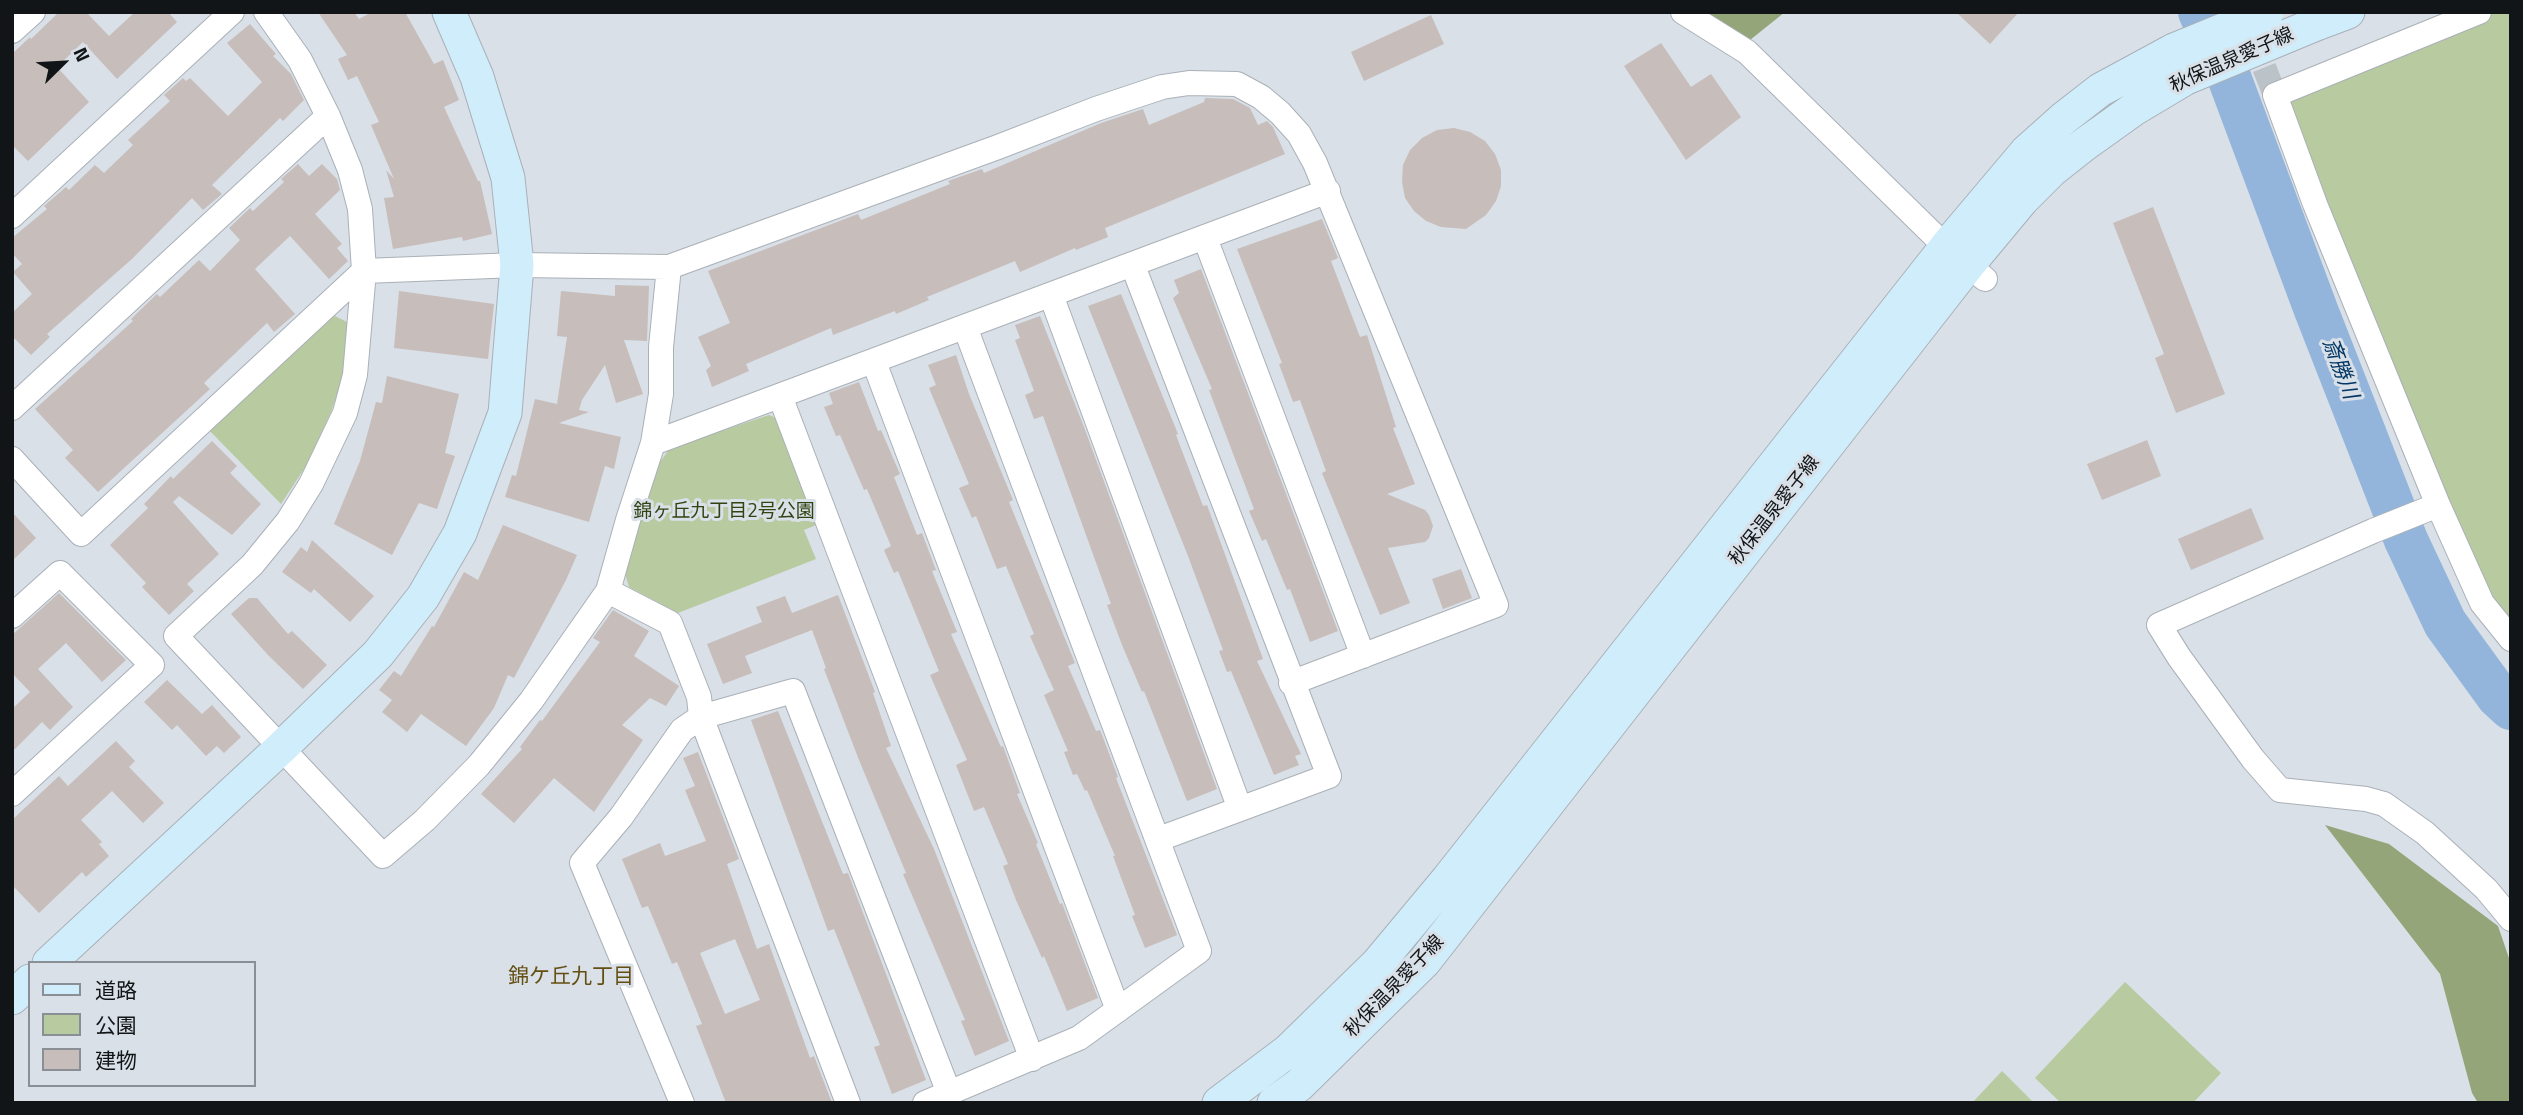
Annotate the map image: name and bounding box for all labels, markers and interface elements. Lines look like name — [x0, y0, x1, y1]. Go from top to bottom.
street label: 秋保温泉愛子線 — [2167, 24, 2297, 98]
north arrow — [28, 28, 98, 98]
text: N — [67, 42, 99, 66]
water label: 斎勝川 — [2316, 335, 2362, 403]
street label: 秋保温泉愛子線 — [1725, 452, 1825, 570]
park label: 錦ヶ丘九丁目2号公園 — [633, 501, 815, 523]
street label: 秋保温泉愛子線 — [1341, 931, 1449, 1043]
legend — [28, 961, 256, 1087]
district label: 錦ケ丘九丁目 — [508, 965, 634, 991]
text: 道路 — [95, 974, 137, 1006]
text: 公園 — [95, 1009, 137, 1041]
text: 建物 — [95, 1044, 137, 1076]

